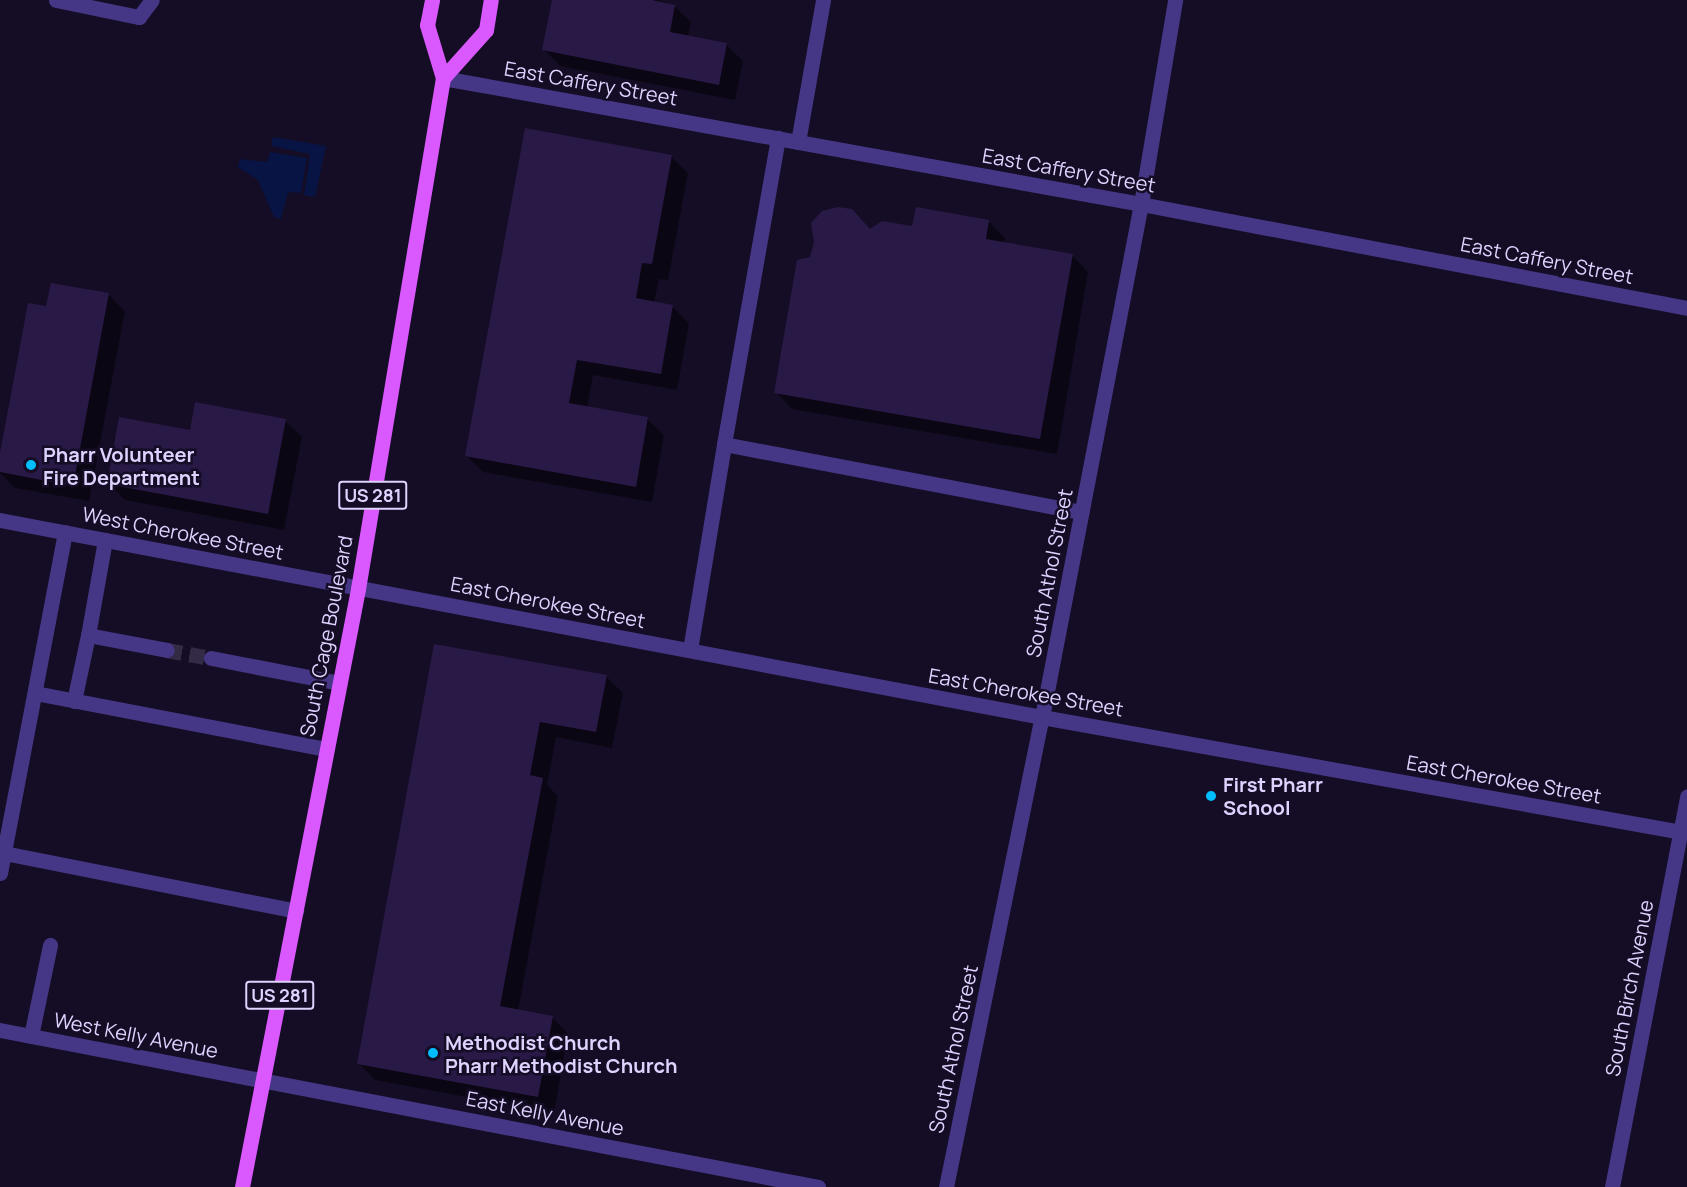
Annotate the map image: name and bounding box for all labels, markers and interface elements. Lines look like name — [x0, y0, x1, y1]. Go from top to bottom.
street label: East Caffery Street — [503, 56, 679, 110]
street label: East Caffery Street — [981, 143, 1157, 197]
street label: East Caffery Street — [1459, 231, 1635, 289]
place label: Pharr Volunteer Fire Department — [43, 442, 200, 489]
marker: Pharr Volunteer Fire Department — [24, 458, 38, 472]
road number: US 281 — [337, 480, 409, 510]
street label: South Athol Street — [1021, 487, 1077, 659]
street label: West Cherokee Street — [80, 502, 286, 564]
street label: South Cage Boulevard — [295, 533, 357, 739]
street label: East Cherokee Street — [449, 571, 647, 633]
street label: East Cherokee Street — [927, 663, 1125, 721]
street label: East Cherokee Street — [1405, 750, 1603, 808]
place label: First Pharr School — [1223, 772, 1323, 819]
marker: First Pharr School — [1204, 789, 1218, 803]
street label: South Birch Avenue — [1600, 898, 1658, 1078]
street label: South Athol Street — [923, 963, 983, 1135]
road number: US 281 — [244, 980, 316, 1010]
street label: West Kelly Avenue — [52, 1007, 220, 1063]
place label: Methodist Church Pharr Methodist Church — [445, 1030, 677, 1077]
marker: Methodist Church Pharr Methodist Church — [426, 1046, 440, 1060]
street label: East Kelly Avenue — [464, 1086, 626, 1140]

